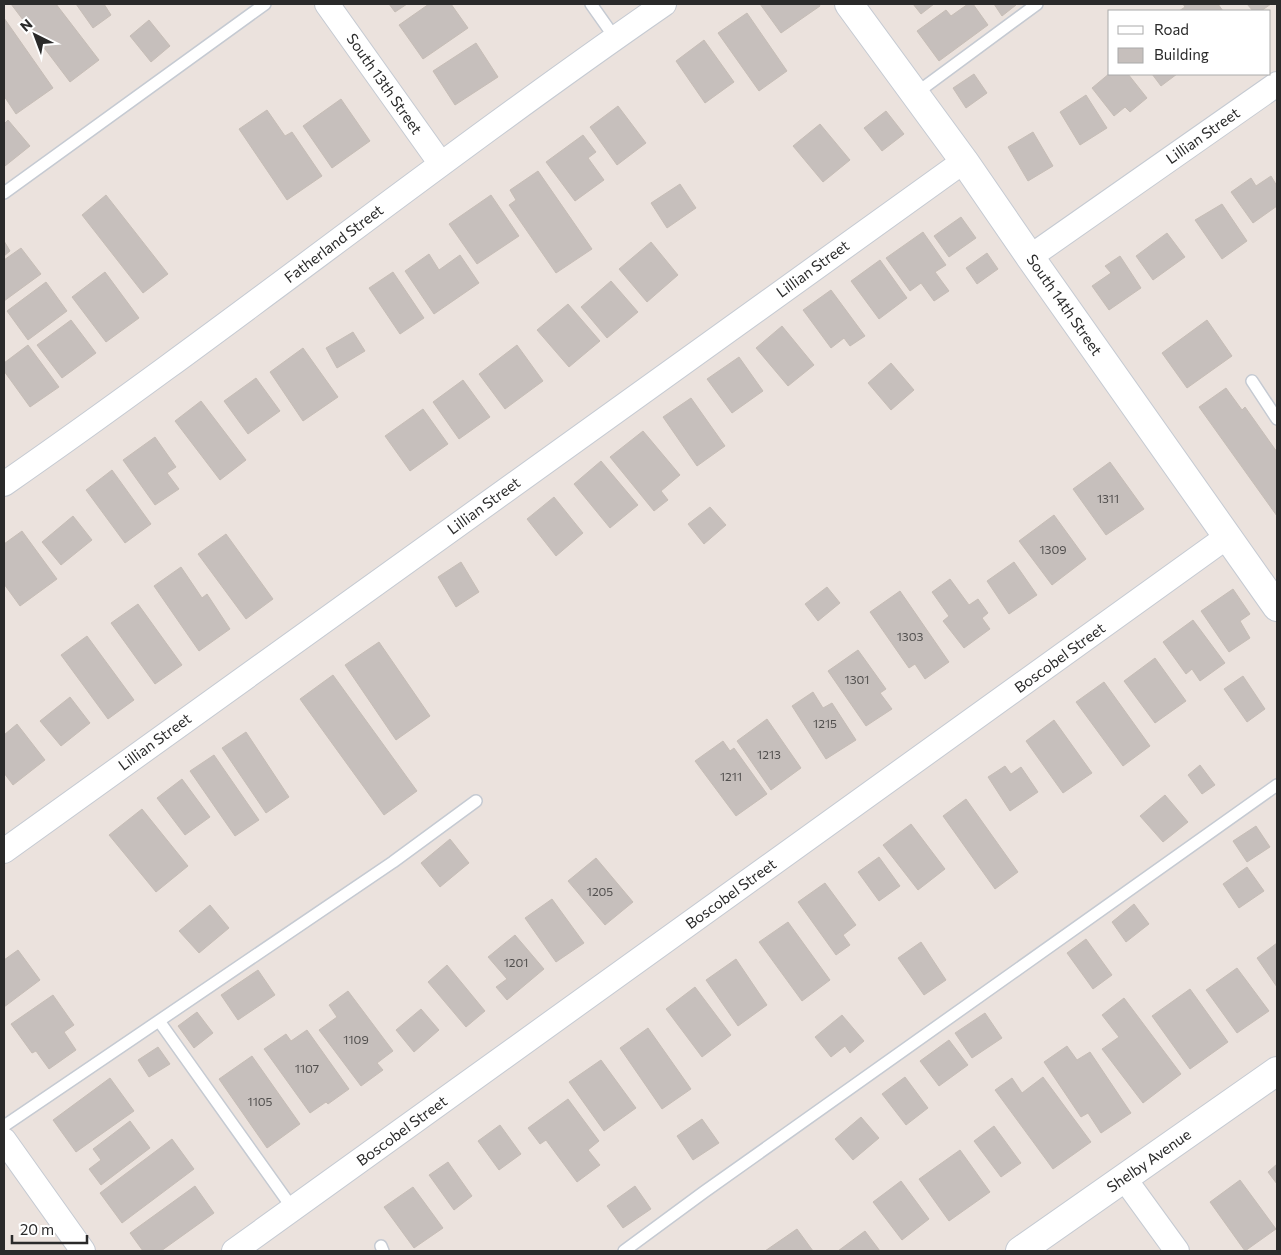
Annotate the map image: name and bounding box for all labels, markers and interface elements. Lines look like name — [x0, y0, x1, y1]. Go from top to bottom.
north arrow — [10, 10, 60, 60]
legend — [1108, 10, 1271, 75]
text: N — [16, 15, 36, 35]
text: Road — [1154, 20, 1189, 38]
street label: South 13th Street — [343, 30, 426, 137]
text: Building — [1154, 45, 1209, 63]
street label: Lillian Street — [1162, 103, 1243, 167]
street label: Fatherland Street — [280, 200, 386, 286]
street label: Lillian Street — [772, 236, 852, 301]
street label: South 14th Street — [1023, 250, 1106, 358]
street label: Lillian Street — [443, 473, 523, 538]
house number: 1311 — [1097, 491, 1119, 505]
house number: 1309 — [1039, 542, 1067, 556]
street label: Boscobel Street — [1011, 618, 1108, 696]
house number: 1303 — [897, 629, 923, 643]
house number: 1301 — [845, 672, 869, 686]
street label: Lillian Street — [114, 709, 194, 774]
house number: 1215 — [813, 716, 837, 730]
house number: 1213 — [757, 747, 781, 761]
house number: 1211 — [720, 769, 742, 783]
street label: Boscobel Street — [682, 854, 779, 932]
house number: 1205 — [587, 884, 613, 898]
house number: 1201 — [504, 955, 528, 969]
house number: 1109 — [343, 1032, 369, 1046]
house number: 1107 — [295, 1061, 319, 1075]
street label: Boscobel Street — [353, 1091, 450, 1169]
house number: 1105 — [248, 1094, 273, 1108]
street label: Shelby Avenue — [1103, 1125, 1194, 1196]
scale bar — [12, 1212, 88, 1244]
text: 20 m — [20, 1220, 54, 1238]

